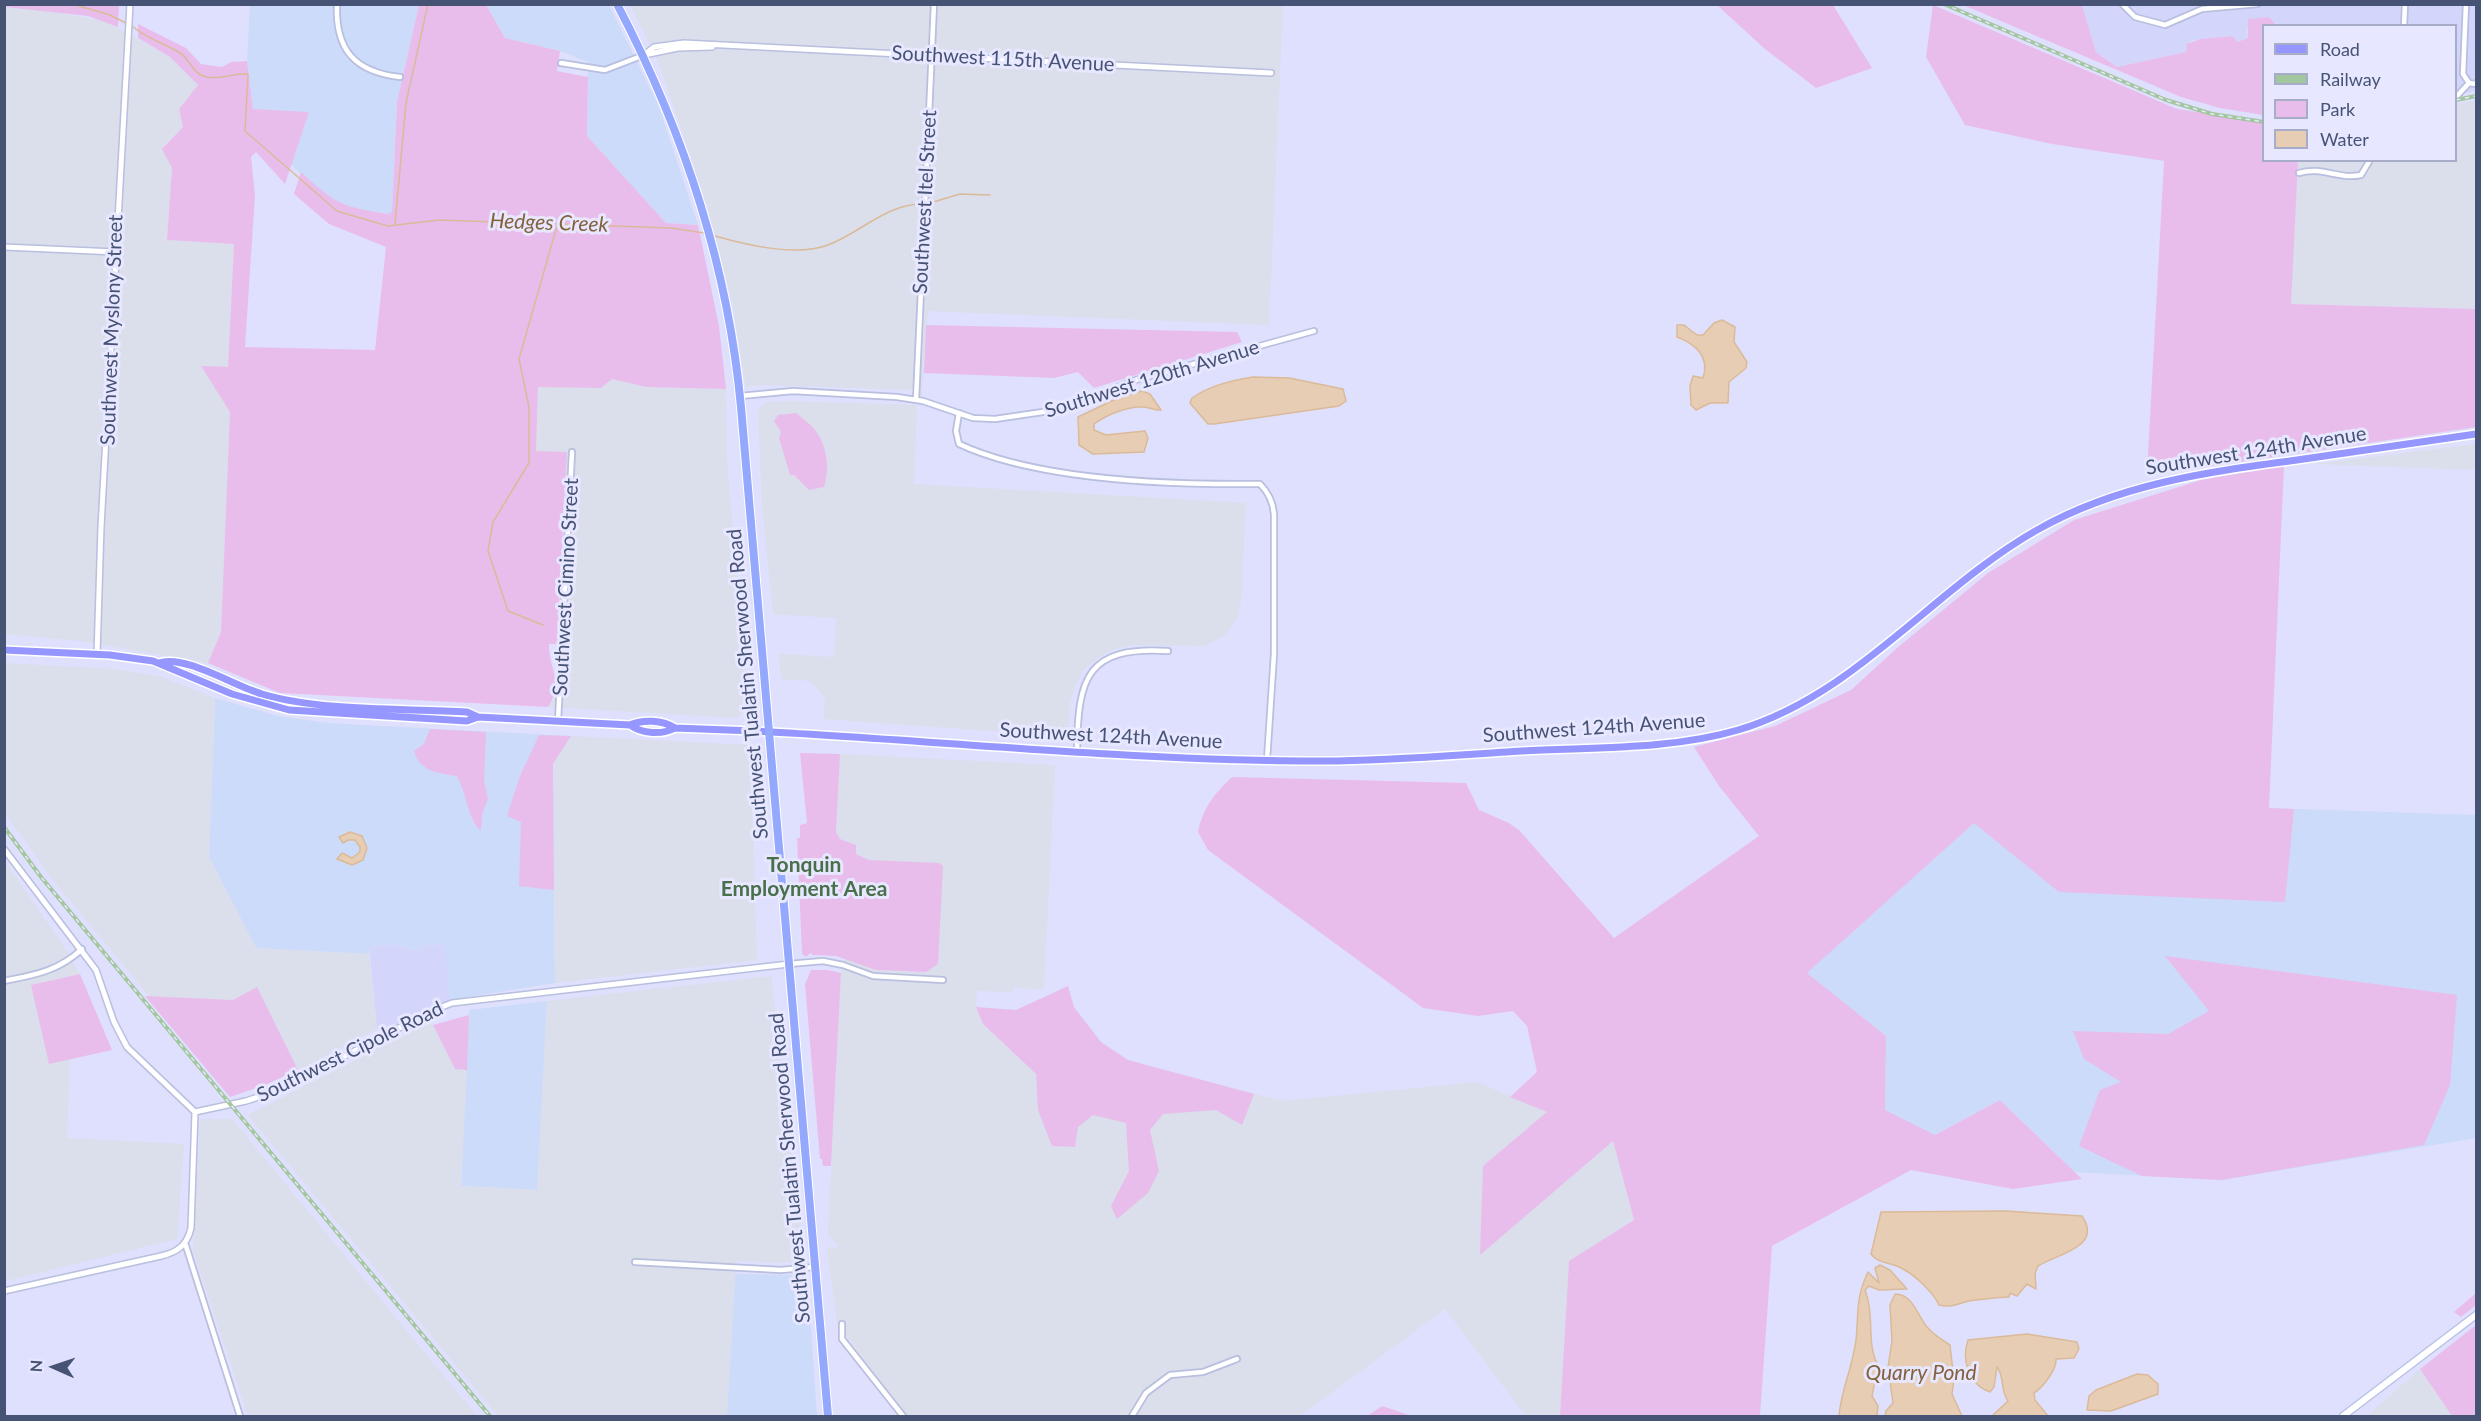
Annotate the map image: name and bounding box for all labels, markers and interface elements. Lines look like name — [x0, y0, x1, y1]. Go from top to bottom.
legend — [2262, 24, 2457, 162]
text: Road — [2320, 38, 2360, 60]
street label: Southwest 115th Avenue — [891, 41, 1115, 77]
text: Railway — [2320, 68, 2381, 90]
text: Park — [2320, 98, 2355, 120]
street label: Southwest Itel Street — [908, 109, 942, 295]
text: Water — [2320, 128, 2369, 150]
water label: Hedges Creek — [489, 208, 609, 238]
street label: Southwest Myslony Street — [96, 214, 128, 446]
street label: Southwest 120th Avenue — [1042, 335, 1262, 423]
street label: Southwest 124th Avenue — [2144, 422, 2368, 480]
street label: Southwest Cimino Street — [548, 477, 584, 697]
street label: Southwest Tualatin Sherwood Road — [722, 528, 774, 840]
street label: Southwest 124th Avenue — [1482, 708, 1706, 748]
street label: Southwest 124th Avenue — [999, 718, 1223, 754]
district label: Tonquin Employment Area — [721, 852, 887, 902]
street label: Southwest Cipole Road — [253, 996, 447, 1108]
street label: Southwest Tualatin Sherwood Road — [764, 1012, 816, 1324]
north arrow — [24, 1337, 84, 1397]
text: N — [26, 1359, 45, 1373]
water label: Quarry Pond — [1865, 1360, 1977, 1386]

